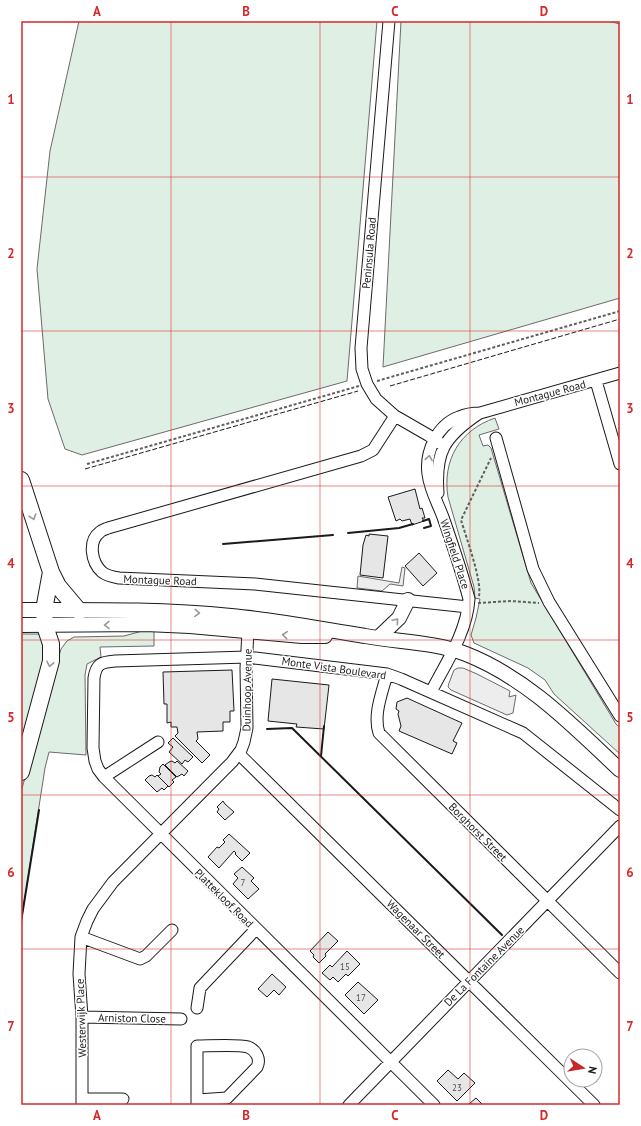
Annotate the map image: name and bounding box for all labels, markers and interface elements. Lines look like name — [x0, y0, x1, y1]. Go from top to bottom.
text: A — [93, 3, 101, 20]
text: B — [242, 3, 250, 20]
text: C — [391, 3, 399, 20]
text: D — [540, 3, 548, 20]
text: 1 — [7, 91, 15, 108]
text: 1 — [626, 91, 634, 108]
street label: Peninsula Road — [359, 217, 379, 289]
text: 2 — [7, 245, 15, 262]
text: 2 — [626, 245, 634, 262]
street label: Montague Road — [513, 377, 587, 409]
text: 3 — [7, 400, 15, 417]
text: 3 — [626, 400, 634, 417]
one-way arrow — [424, 455, 433, 462]
one-way arrow — [28, 514, 37, 521]
street label: Wingfield Place — [437, 517, 473, 591]
text: 4 — [7, 555, 15, 572]
text: 4 — [626, 555, 634, 572]
street label: Montague Road — [123, 572, 197, 588]
one-way arrow — [194, 609, 200, 618]
one-way arrow — [391, 619, 398, 626]
one-way arrow — [104, 620, 110, 629]
one-way arrow — [282, 630, 288, 639]
street label: Duinhoop Avenue — [239, 648, 255, 732]
street label: Monte Vista Boulevard — [281, 654, 387, 682]
one-way arrow — [47, 661, 55, 667]
text: 5 — [7, 709, 15, 726]
text: 5 — [626, 709, 634, 726]
street label: Borghorst Street — [446, 800, 510, 864]
text: 6 — [7, 864, 15, 881]
text: 6 — [626, 864, 634, 881]
street label: Plattekloof Road — [192, 866, 256, 930]
house number: 7 — [241, 877, 246, 888]
street label: Wagenaar Street — [384, 897, 448, 961]
street label: De La Fontaine Avenue — [441, 923, 527, 1009]
house number: 15 — [340, 961, 350, 972]
street label: Westerwijk Place — [73, 978, 89, 1058]
house number: 17 — [356, 992, 366, 1003]
street label: Arniston Close — [98, 1010, 166, 1026]
text: 7 — [7, 1018, 15, 1035]
text: 7 — [626, 1018, 634, 1035]
north arrow — [563, 1048, 603, 1088]
text: N — [585, 1065, 600, 1075]
house number: 23 — [452, 1082, 462, 1093]
text: A — [93, 1107, 101, 1124]
text: B — [242, 1107, 250, 1124]
text: C — [391, 1107, 399, 1124]
text: D — [540, 1107, 548, 1124]

